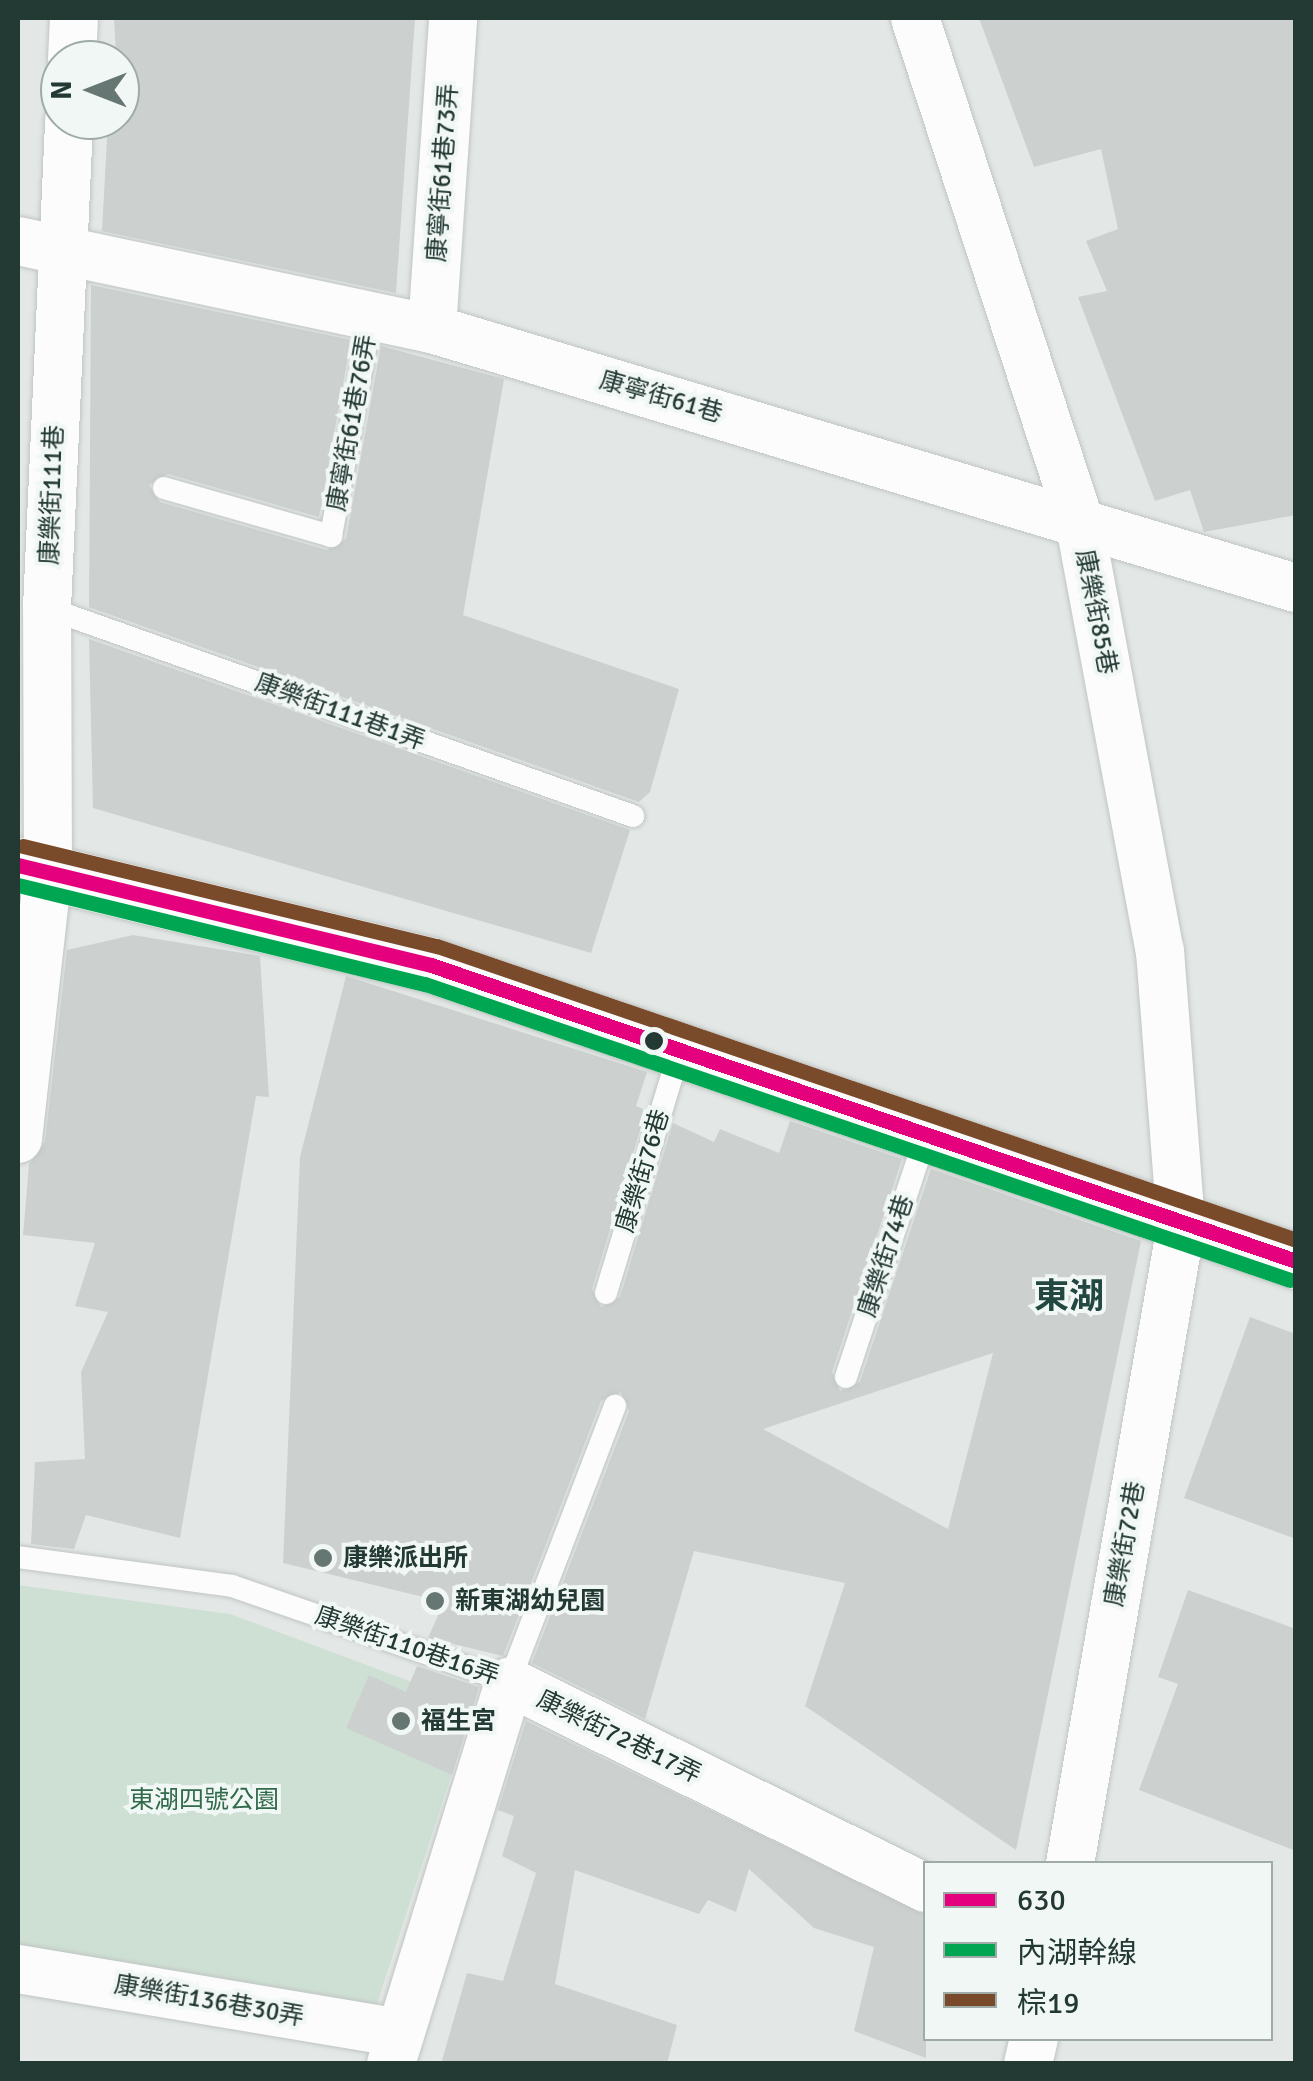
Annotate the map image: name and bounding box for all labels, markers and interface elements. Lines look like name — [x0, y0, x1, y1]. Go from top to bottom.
north arrow — [40, 40, 140, 140]
text: N — [45, 80, 79, 100]
street label: 康寧街61巷73弄 — [422, 83, 464, 263]
street label: 康寧街61巷76弄 — [322, 332, 382, 514]
street label: 康寧街61巷 — [596, 365, 726, 429]
street label: 康樂街111巷 — [35, 424, 69, 566]
street label: 康樂街85巷 — [1069, 547, 1123, 677]
street label: 康樂街111巷1弄 — [251, 667, 429, 757]
unlabelled marker — [644, 1031, 664, 1051]
street label: 康樂街76巷 — [610, 1106, 676, 1236]
street label: 康樂街74巷 — [852, 1191, 920, 1321]
district label: 東湖 — [1034, 1276, 1104, 1318]
street label: 康樂街72巷 — [1099, 1479, 1151, 1609]
place label: 康樂派出所 — [343, 1543, 468, 1573]
marker: 康樂派出所 — [312, 1547, 334, 1569]
place label: 新東湖幼兒園 — [455, 1586, 605, 1616]
marker: 新東湖幼兒園 — [424, 1590, 446, 1612]
street label: 康樂街110巷16弄 — [311, 1600, 503, 1692]
street label: 康樂街72巷17弄 — [532, 1684, 706, 1790]
place label: 福生宮 — [421, 1706, 496, 1736]
marker: 福生宮 — [390, 1710, 412, 1732]
park label: 東湖四號公園 — [129, 1785, 279, 1815]
legend — [923, 1861, 1273, 2041]
text: 630 — [1017, 1882, 1066, 1919]
text: 內湖幹線 — [1017, 1935, 1137, 1972]
street label: 康樂街136巷30弄 — [112, 1970, 306, 2032]
text: 棕19 — [1017, 1985, 1079, 2022]

